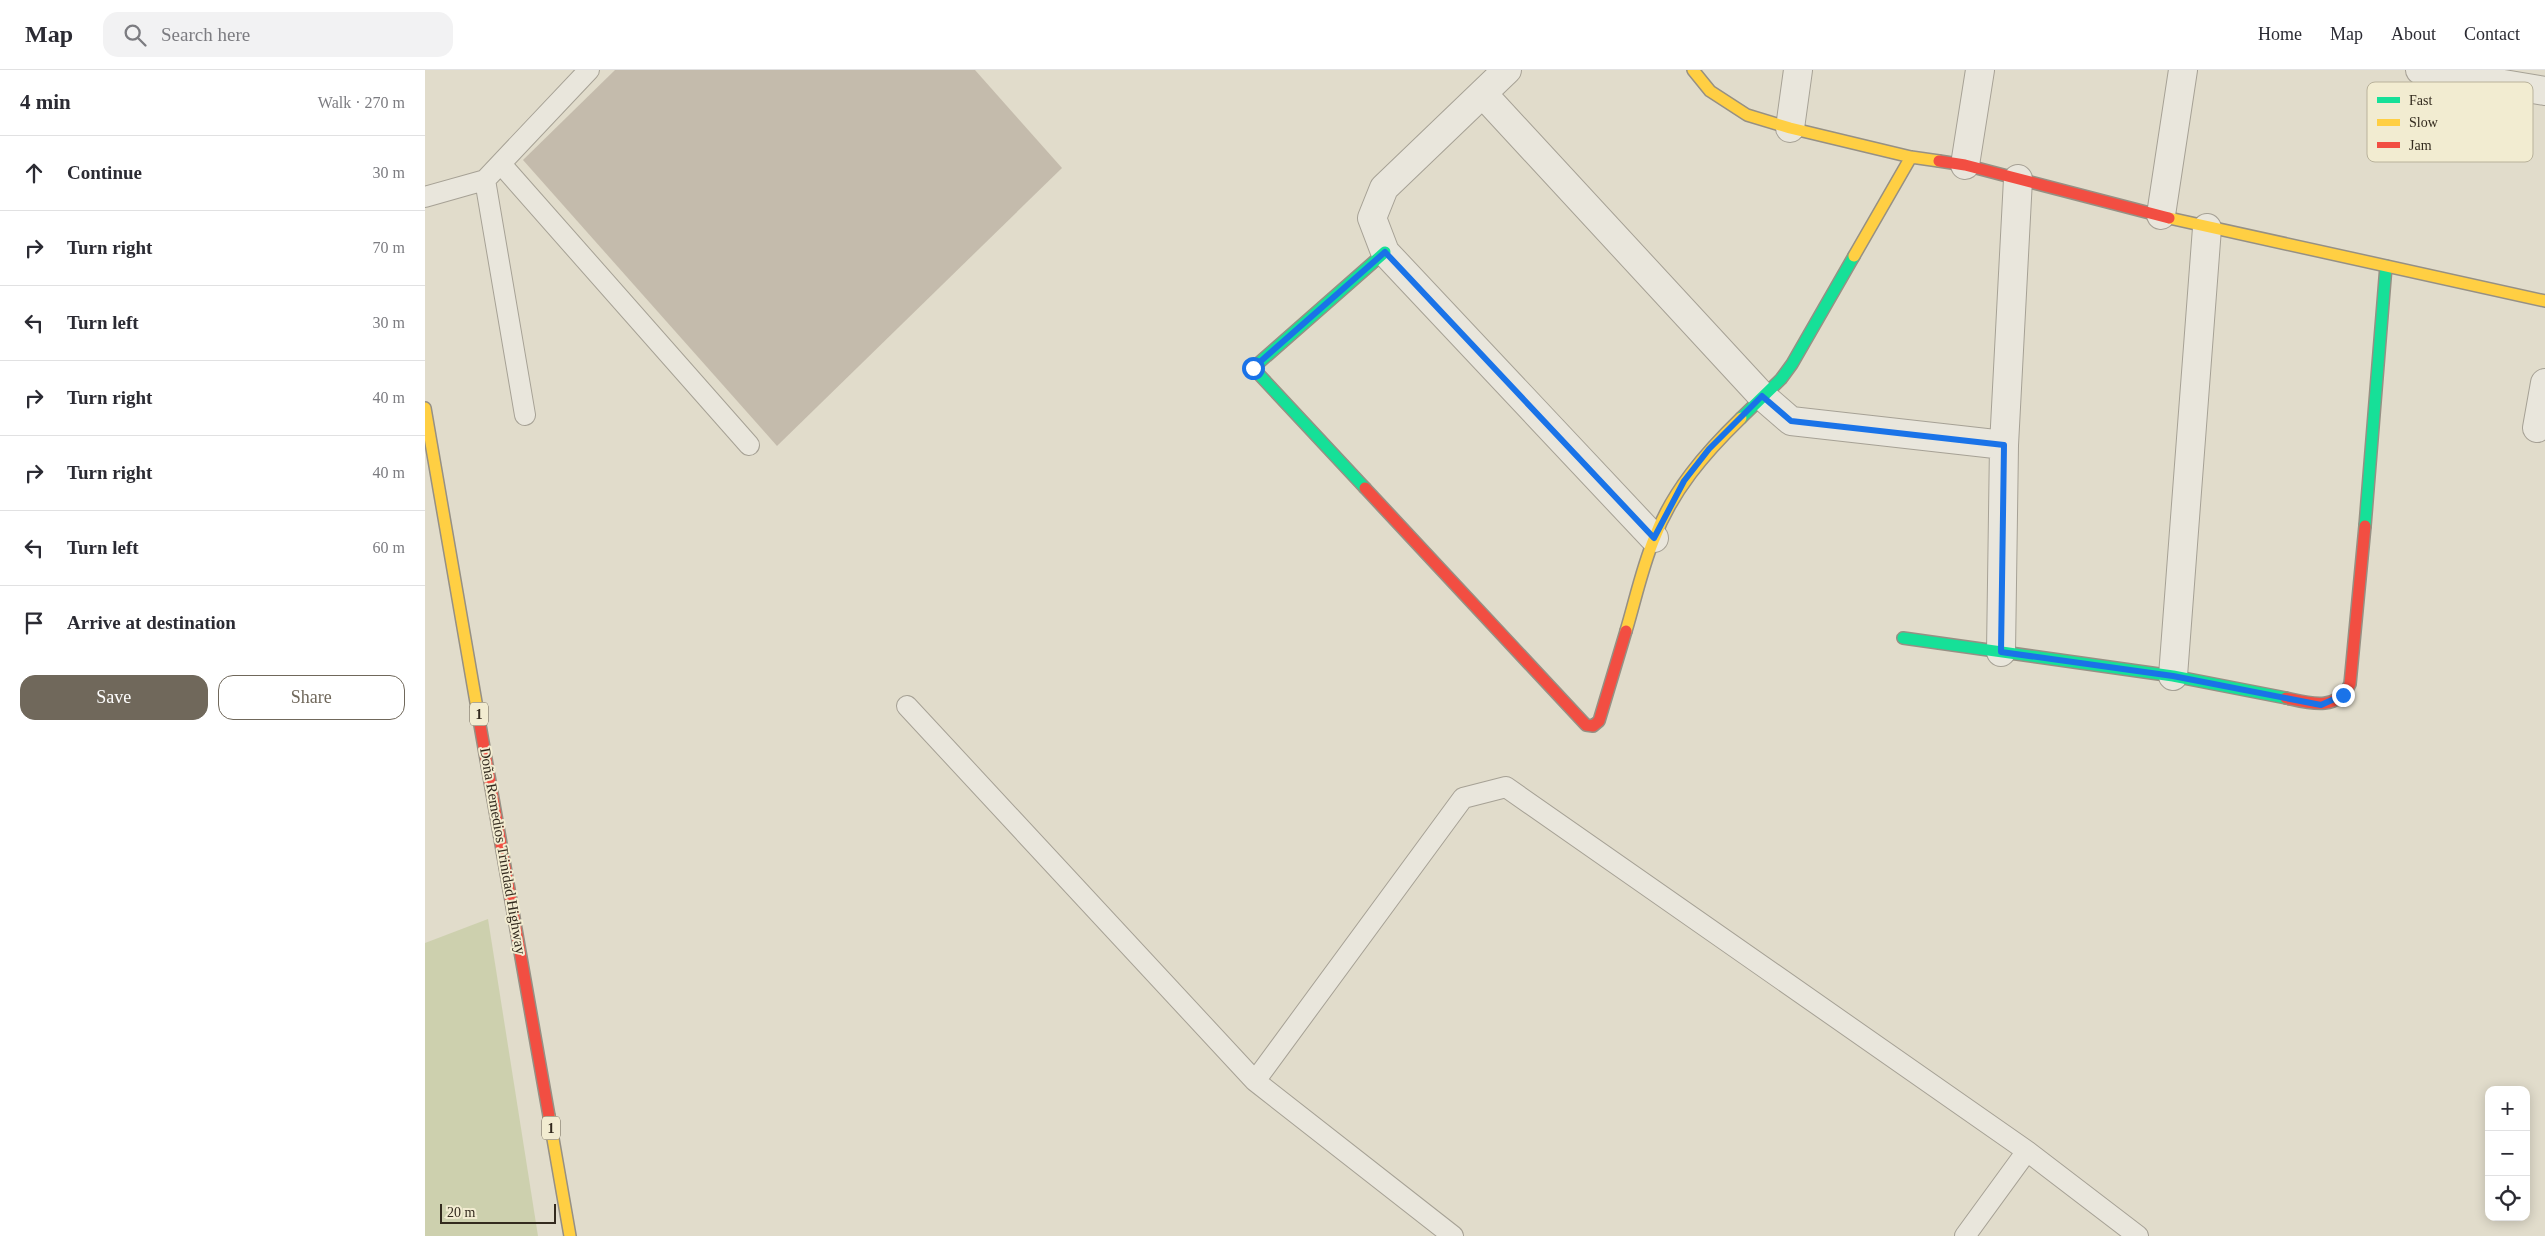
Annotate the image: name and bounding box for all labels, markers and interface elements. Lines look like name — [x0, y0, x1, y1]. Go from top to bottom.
search box — [103, 12, 453, 57]
text: Map — [25, 21, 73, 47]
icon: search — [121, 21, 149, 49]
text: Search here — [161, 24, 250, 45]
text: Home — [2258, 24, 2302, 44]
text: Map — [2330, 24, 2363, 44]
text: About — [2391, 24, 2436, 44]
text: Contact — [2464, 24, 2520, 44]
legend — [2367, 82, 2533, 162]
text: 4 min — [20, 90, 71, 114]
text: Fast — [2409, 93, 2432, 108]
text: Walk · 270 m — [318, 94, 405, 111]
text: Slow — [2409, 115, 2439, 130]
text: Jam — [2409, 138, 2432, 153]
icon: ahead — [20, 159, 48, 187]
text: Continue — [67, 162, 142, 183]
text: 30 m — [373, 164, 405, 181]
icon: right — [20, 234, 48, 262]
text: Turn right — [67, 237, 152, 258]
text: 70 m — [373, 239, 405, 256]
icon: left — [20, 309, 48, 337]
text: Turn left — [67, 312, 139, 333]
text: 30 m — [373, 314, 405, 331]
route start — [1242, 357, 1265, 380]
icon: right — [20, 384, 48, 412]
text: Turn right — [67, 387, 152, 408]
text: 40 m — [373, 389, 405, 406]
icon: right — [20, 459, 48, 487]
text: Turn right — [67, 462, 152, 483]
text: 40 m — [373, 464, 405, 481]
icon: left — [20, 534, 48, 562]
text: Turn left — [67, 537, 139, 558]
text: 60 m — [373, 539, 405, 556]
icon: arrive — [20, 609, 48, 637]
text: Arrive at destination — [67, 612, 236, 633]
button: Save — [20, 675, 208, 720]
button: Share — [218, 675, 405, 720]
route end — [2332, 684, 2355, 707]
road number: 1 — [470, 703, 488, 726]
street label: Doña Remedios Trinidad Highway — [477, 746, 529, 956]
map controls — [2485, 1086, 2530, 1221]
button: + — [2485, 1086, 2530, 1131]
road number: 1 — [542, 1116, 560, 1140]
button: − — [2485, 1131, 2530, 1176]
button: locate — [2485, 1176, 2530, 1221]
scale bar — [440, 1201, 556, 1224]
text: 20 m — [447, 1205, 475, 1220]

